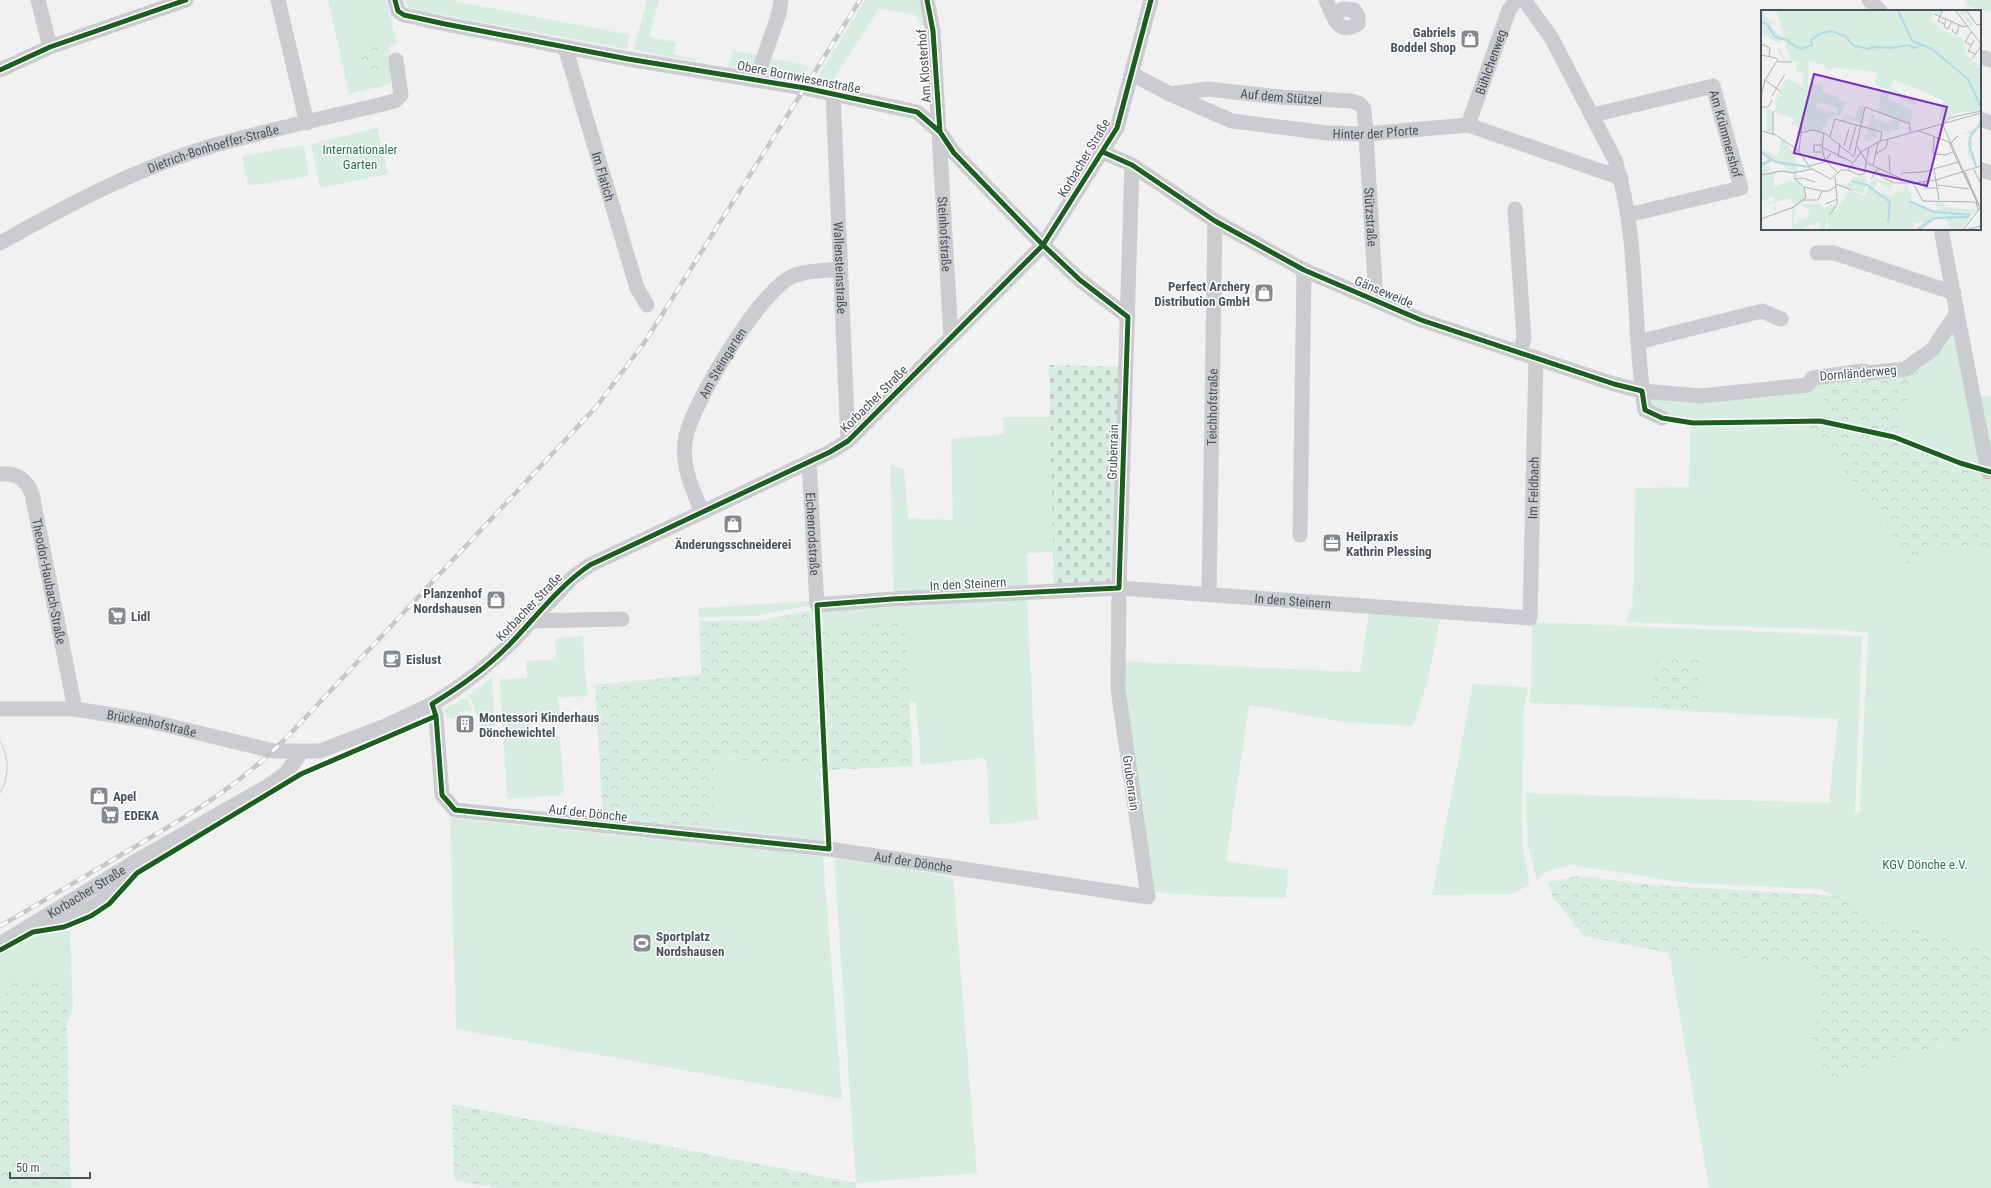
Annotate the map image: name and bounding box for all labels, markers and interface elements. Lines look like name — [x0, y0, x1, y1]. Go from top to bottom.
inset map — [1761, 10, 1981, 230]
place label: Gabriels Boddel Shop — [1391, 25, 1456, 55]
street label: Bühlchenweg — [1472, 27, 1509, 97]
shop icon: Gabriels Boddel Shop — [1459, 28, 1481, 50]
street label: Am Klosterhof — [914, 29, 934, 103]
street label: Obere Bornwiesenstraße — [736, 58, 862, 96]
street label: Auf dem Stützel — [1240, 85, 1322, 107]
street label: Am Krümmershof — [1707, 88, 1745, 179]
street label: Korbacher Straße — [1055, 116, 1113, 200]
street label: Dietrich-Bonhoeffer-Straße — [145, 121, 280, 176]
street label: Hinter der Pforte — [1333, 122, 1419, 142]
park label: Internationaler Garten — [323, 142, 397, 172]
street label: Im Flatich — [589, 150, 618, 203]
street label: Stützstraße — [1362, 187, 1380, 247]
street label: Steinhofstraße — [935, 196, 955, 272]
street label: Wallensteinstraße — [831, 222, 850, 314]
street label: Gänseweide — [1352, 273, 1416, 311]
place label: Perfect Archery Distribution GmbH — [1154, 279, 1250, 309]
shop icon: Perfect Archery Distribution GmbH — [1253, 282, 1275, 304]
street label: Am Steingarten — [695, 325, 749, 401]
street label: Korbacher Straße — [837, 362, 911, 436]
street label: Dornländerweg — [1819, 362, 1897, 384]
street label: Teichhofstraße — [1204, 368, 1220, 446]
street label: Grubenrain — [1105, 424, 1121, 480]
street label: Im Feldbach — [1525, 456, 1541, 519]
street label: Eichenrodstraße — [803, 492, 823, 576]
shop icon: Änderungsschneiderei — [722, 513, 744, 535]
street label: Theodor-Haubach-Straße — [30, 517, 69, 645]
place label: Heilpraxis Kathrin Plessing — [1346, 529, 1432, 559]
office icon: Heilpraxis Kathrin Plessing — [1321, 532, 1343, 554]
place label: Änderungsschneiderei — [675, 537, 791, 552]
street label: Korbacher Straße — [493, 570, 565, 644]
street label: In den Steinern — [929, 575, 1007, 593]
place label: Planzenhof Nordshausen — [414, 586, 483, 616]
shop icon: Planzenhof Nordshausen — [485, 589, 507, 611]
street label: In den Steinern — [1254, 590, 1332, 611]
supermarket icon: Lidl — [106, 605, 128, 627]
place label: Lidl — [131, 609, 150, 624]
cafe icon: Eislust — [381, 648, 403, 670]
place label: Eislust — [406, 652, 441, 667]
street label: Brückenhofstraße — [106, 707, 198, 740]
place label: Montessori Kinderhaus Dönchewichtel — [479, 710, 600, 740]
building icon: Montessori Kinderhaus Dönchewichtel — [454, 713, 476, 735]
street label: Grubenrain — [1120, 754, 1142, 812]
shop icon: Apel — [88, 785, 110, 807]
place label: Apel — [113, 789, 136, 804]
street label: Auf der Dönche — [548, 801, 628, 825]
supermarket icon: EDEKA — [99, 804, 121, 826]
place label: EDEKA — [124, 808, 159, 823]
street label: Auf der Dönche — [873, 848, 953, 875]
park label: KGV Dönche e.V. — [1882, 857, 1968, 872]
street label: Korbacher Straße — [44, 862, 128, 921]
place label: Sportplatz Nordshausen — [656, 929, 724, 959]
sports icon: Sportplatz Nordshausen — [631, 932, 653, 954]
scale bar — [10, 1154, 90, 1180]
text: 50 m — [16, 1161, 40, 1175]

